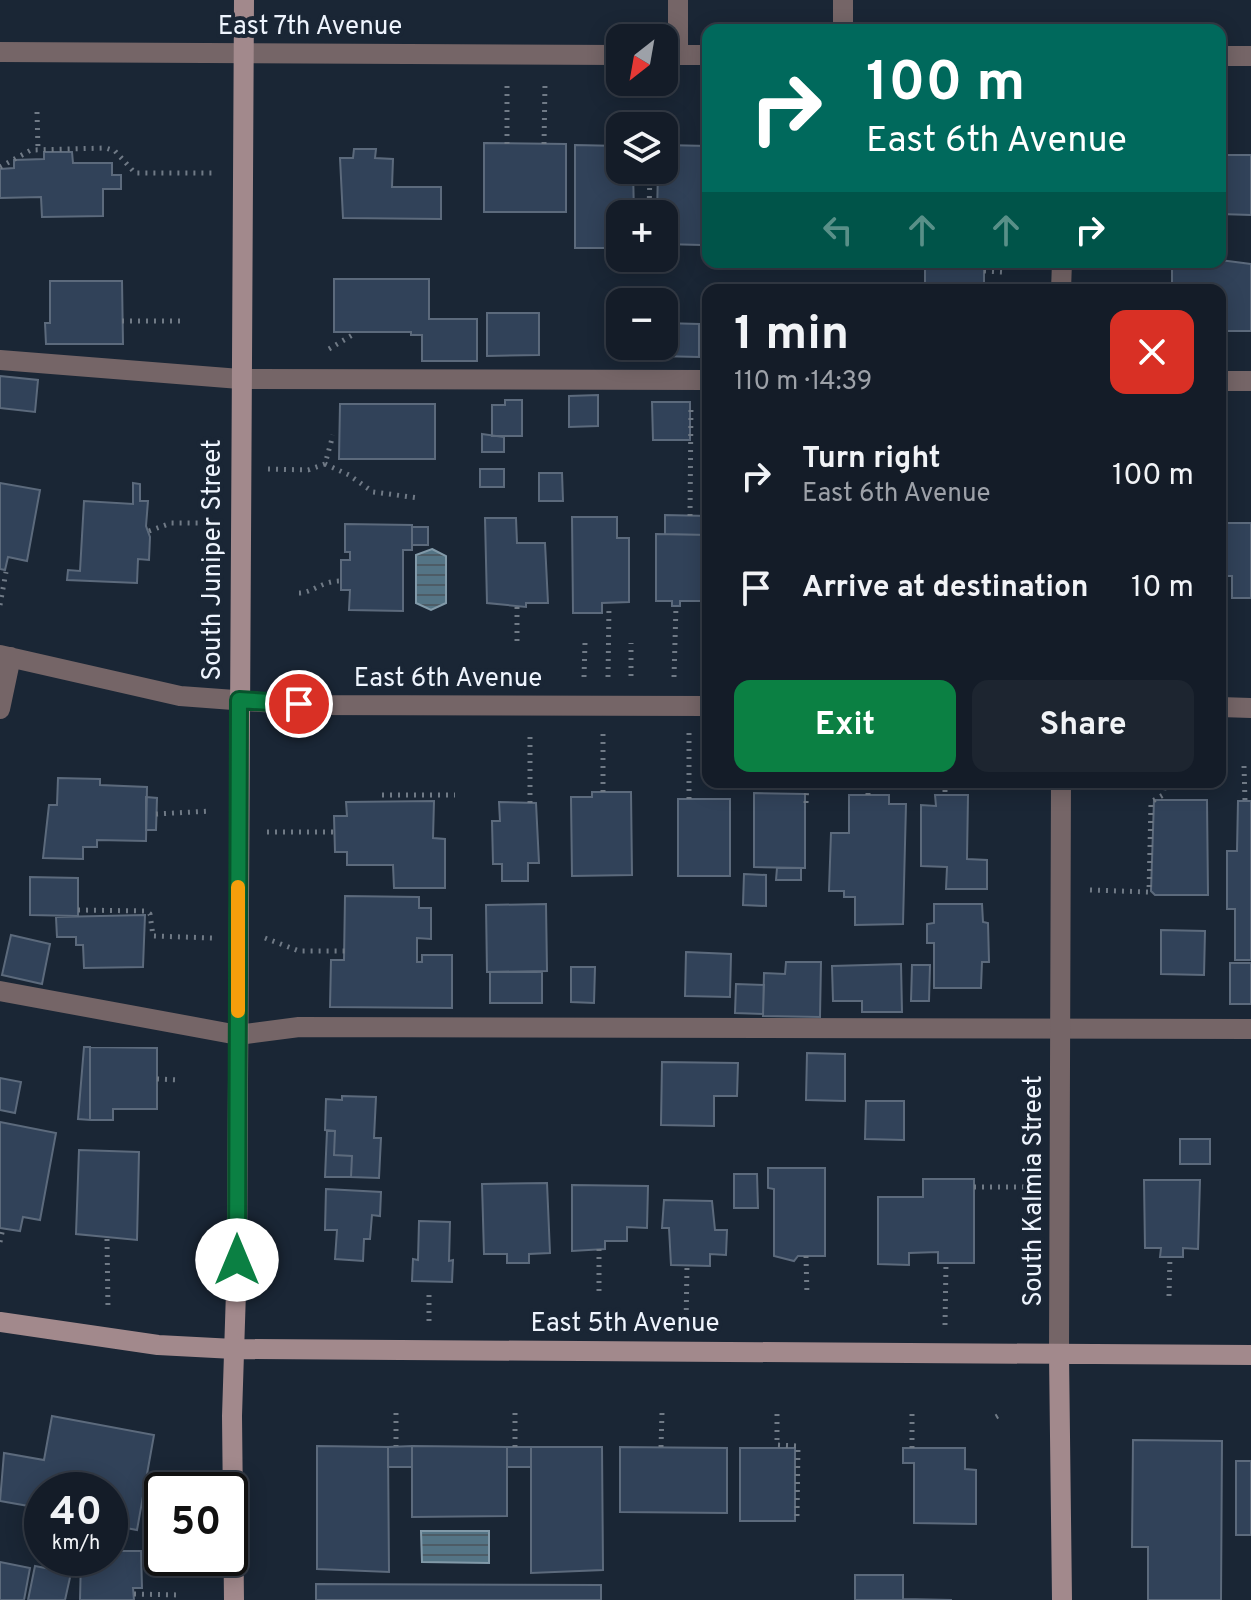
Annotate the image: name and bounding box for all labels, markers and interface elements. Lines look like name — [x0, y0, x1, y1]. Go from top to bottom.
street label: East 7th Avenue — [218, 11, 402, 44]
north arrow — [606, 24, 678, 96]
map controls — [606, 24, 678, 360]
text: 100 m — [866, 50, 1025, 120]
icon: right — [734, 56, 838, 160]
button: layers — [606, 112, 678, 184]
text: East 6th Avenue — [866, 119, 1127, 165]
button: + — [606, 200, 678, 272]
icon: left — [816, 208, 860, 252]
icon: ahead — [900, 208, 944, 252]
icon: ahead — [984, 208, 1028, 252]
icon: right — [1068, 208, 1112, 252]
button: − — [606, 288, 678, 360]
text: 1 min — [734, 306, 849, 366]
button: close — [1110, 310, 1194, 394]
text: 110 m · 14:39 — [734, 366, 872, 399]
street label: South Juniper Street — [197, 439, 230, 681]
text: Turn right — [802, 441, 940, 478]
icon: right — [734, 454, 778, 498]
text: 100 m — [1112, 458, 1194, 495]
text: East 6th Avenue — [802, 478, 990, 511]
icon: arrive — [734, 566, 778, 610]
text: Arrive at destination — [802, 570, 1088, 607]
text: 10 m — [1131, 570, 1194, 607]
street label: East 6th Avenue — [354, 663, 542, 696]
pin — [265, 670, 333, 738]
button: Exit — [734, 680, 956, 772]
button: Share — [972, 680, 1194, 772]
icon: arrive — [277, 682, 321, 726]
street label: South Kalmia Street — [1018, 1075, 1051, 1307]
position arrow — [195, 1218, 279, 1302]
street label: East 5th Avenue — [530, 1308, 720, 1341]
speed limit sign: 50 — [144, 1472, 248, 1576]
text: 40 — [50, 1489, 102, 1539]
text: km/h — [52, 1531, 100, 1557]

